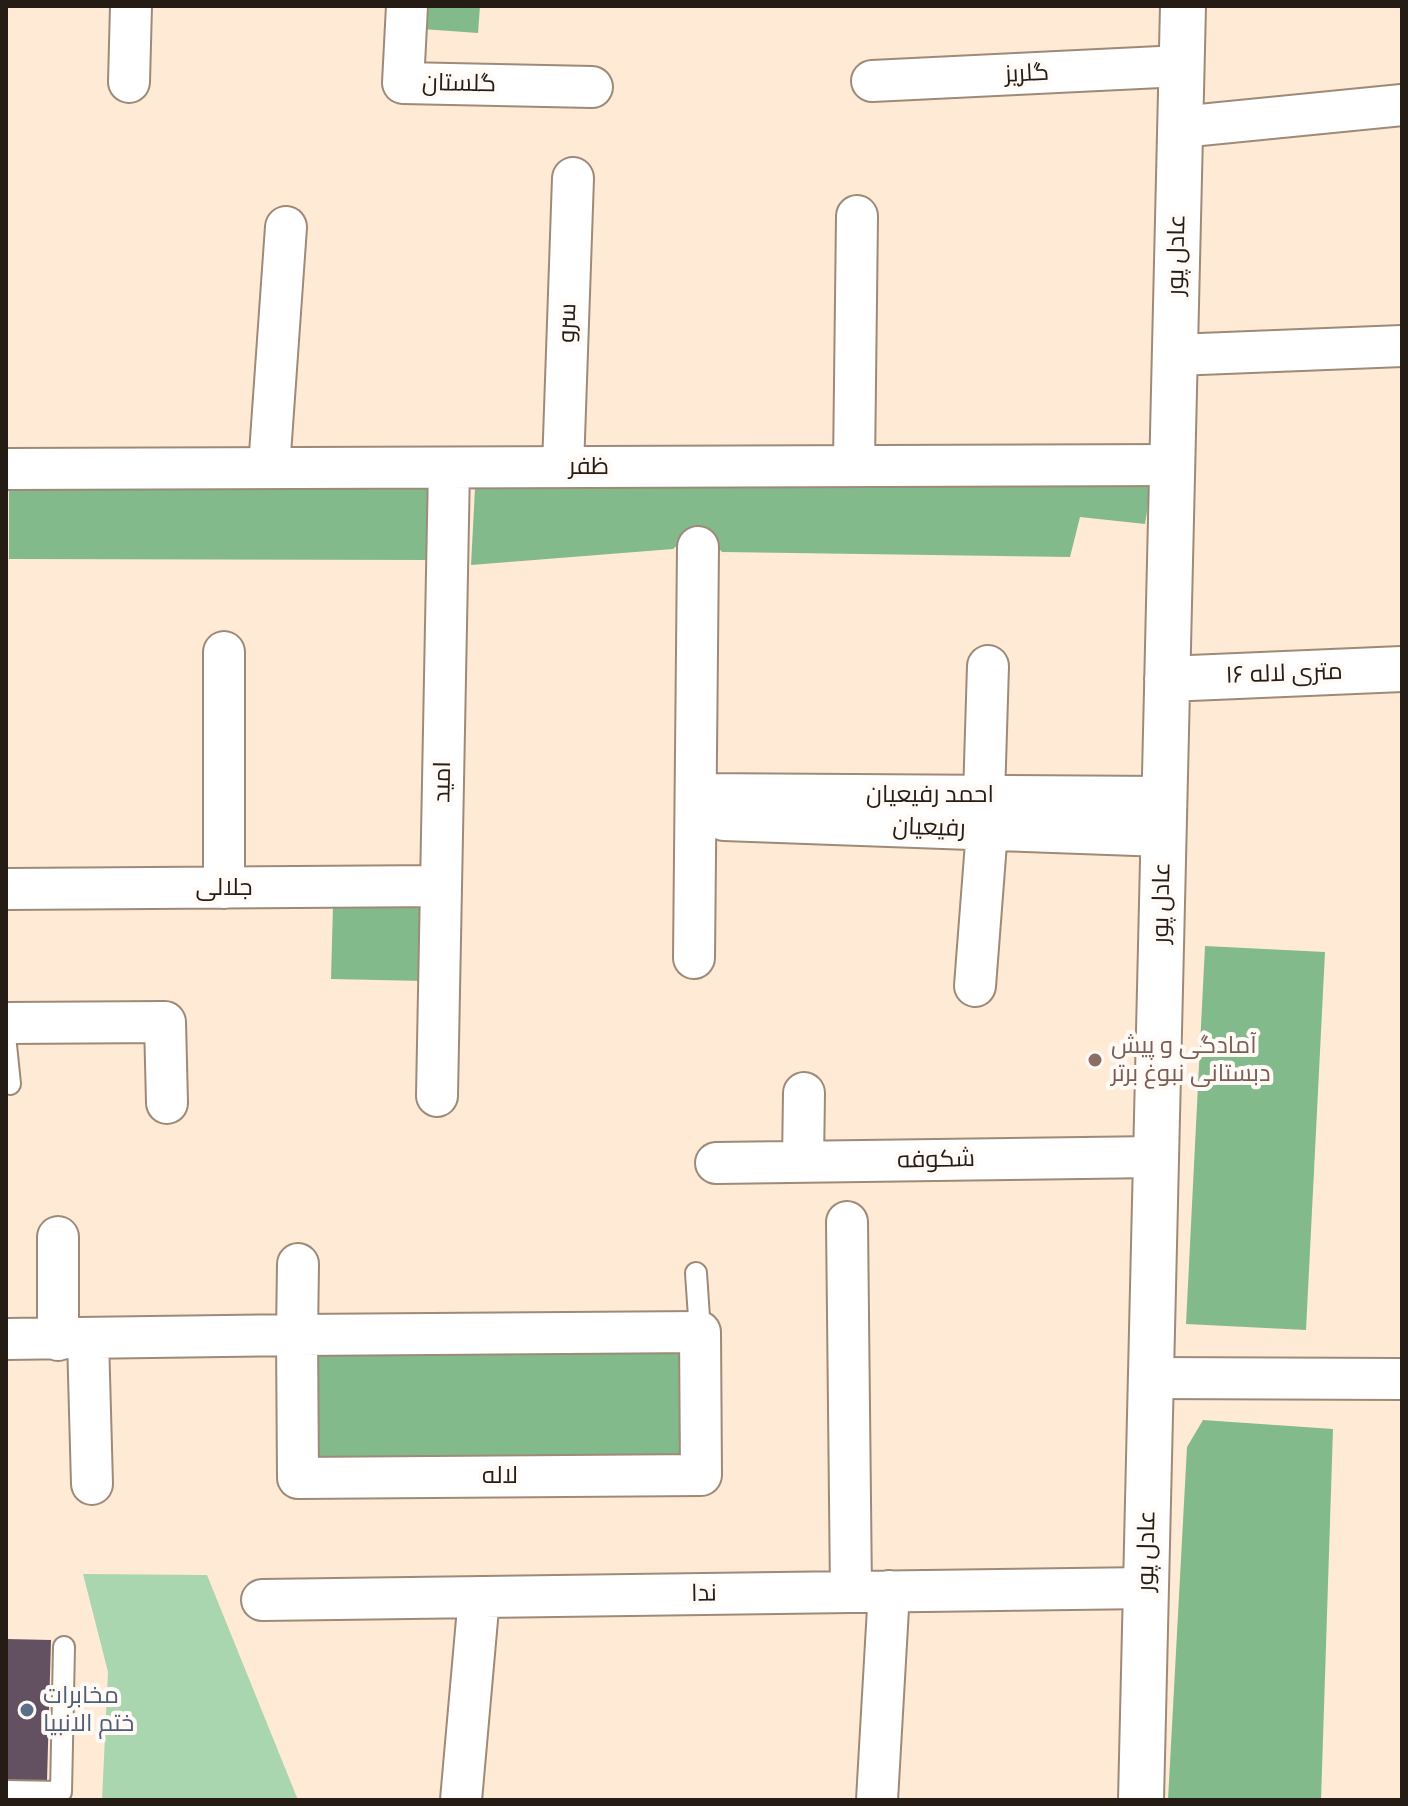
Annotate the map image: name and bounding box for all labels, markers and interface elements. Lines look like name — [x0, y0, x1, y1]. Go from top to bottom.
street label: گلریز — [1004, 58, 1050, 90]
street label: گلستان — [422, 69, 496, 99]
street label: عادل پور — [1162, 214, 1192, 296]
street label: سرو — [553, 303, 583, 343]
street label: ظفر — [569, 453, 609, 481]
street label: ۱۶ متری لاله — [1225, 658, 1343, 690]
street label: امید — [428, 761, 458, 803]
street label: احمد رفیعیان — [866, 781, 994, 809]
street label: رفیعیان — [892, 812, 966, 844]
street label: عادل پور — [1147, 862, 1177, 944]
street label: جلالی — [195, 874, 253, 902]
place label: آمادگی و پیش دبستانی نبوغ برتر — [1111, 1032, 1270, 1088]
marker: آمادگی و پیش دبستانی نبوغ برتر — [1086, 1051, 1104, 1069]
street label: شکوفه — [897, 1145, 975, 1175]
street label: لاله — [482, 1462, 518, 1490]
street label: عادل پور — [1132, 1510, 1162, 1592]
street label: ندا — [691, 1579, 717, 1609]
place label: مخابرات ختم الانبیا — [43, 1682, 134, 1738]
marker: مخابرات ختم الانبیا — [18, 1701, 36, 1719]

